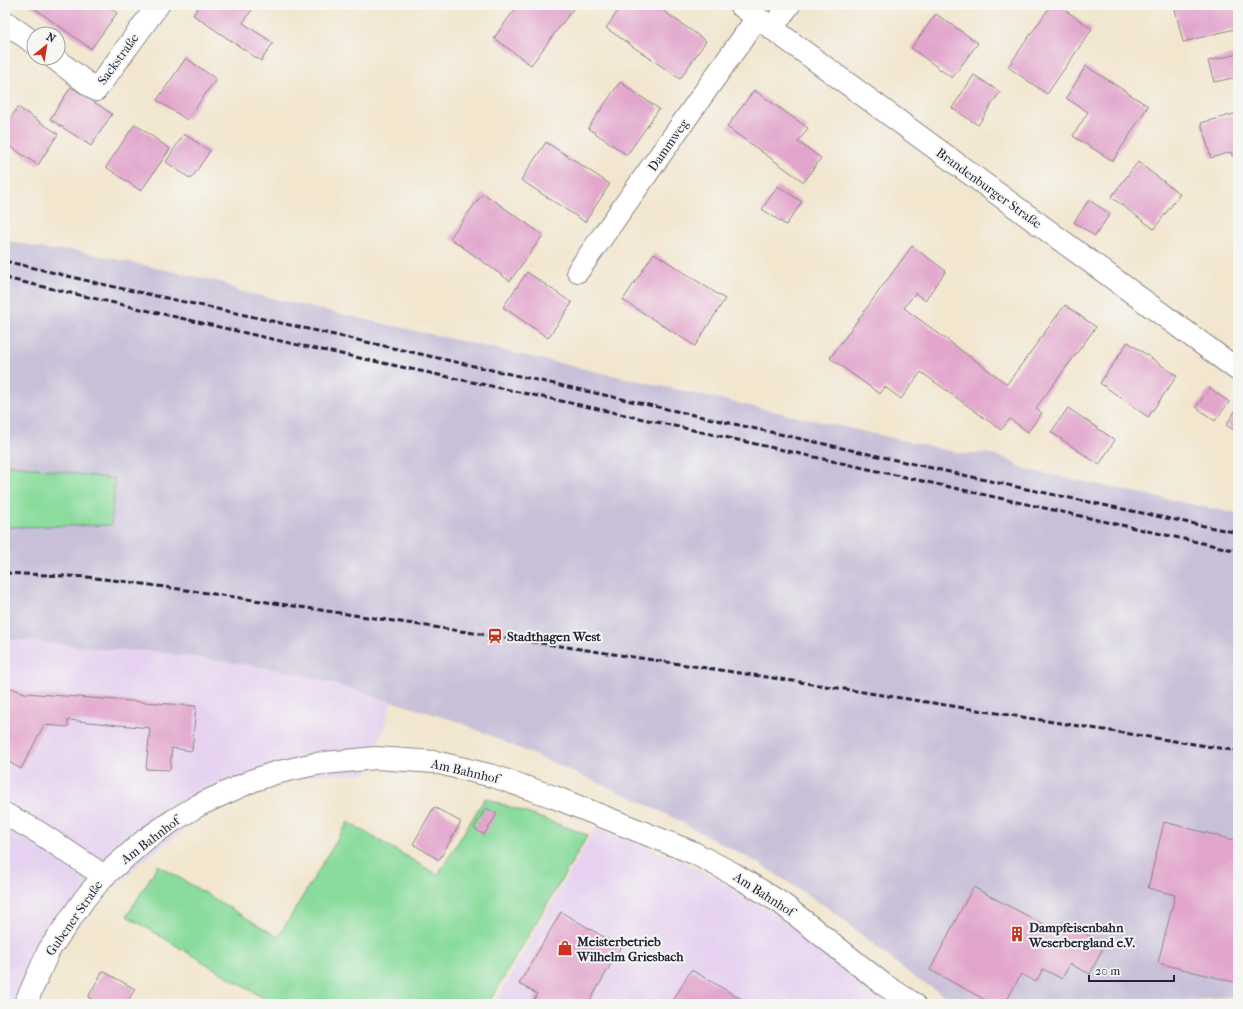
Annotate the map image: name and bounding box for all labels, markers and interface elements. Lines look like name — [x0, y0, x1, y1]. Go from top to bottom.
north arrow — [26, 26, 66, 66]
text: N — [44, 30, 58, 46]
street label: Sackstraße — [94, 30, 142, 88]
street label: Dammweg — [645, 115, 692, 174]
street label: Brandenburger Straße — [934, 145, 1045, 231]
station icon: Stadthagen West — [486, 627, 504, 645]
place label: Stadthagen West — [507, 629, 601, 645]
street label: Am Bahnhof — [429, 756, 503, 787]
street label: Am Bahnhof — [117, 812, 184, 867]
street label: Am Bahnhof — [730, 868, 799, 921]
street label: Gubener Straße — [42, 877, 106, 959]
place label: Dampfeisenbahn Weserbergland e.V. — [1028, 920, 1135, 951]
building icon: Dampfeisenbahn Weserbergland e.V. — [1008, 925, 1026, 943]
place label: Meisterbetrieb Wilhelm Griesbach — [576, 934, 684, 964]
shop icon: Meisterbetrieb Wilhelm Griesbach — [556, 939, 574, 957]
scale bar — [1089, 957, 1174, 983]
text: 20 m — [1095, 964, 1120, 978]

